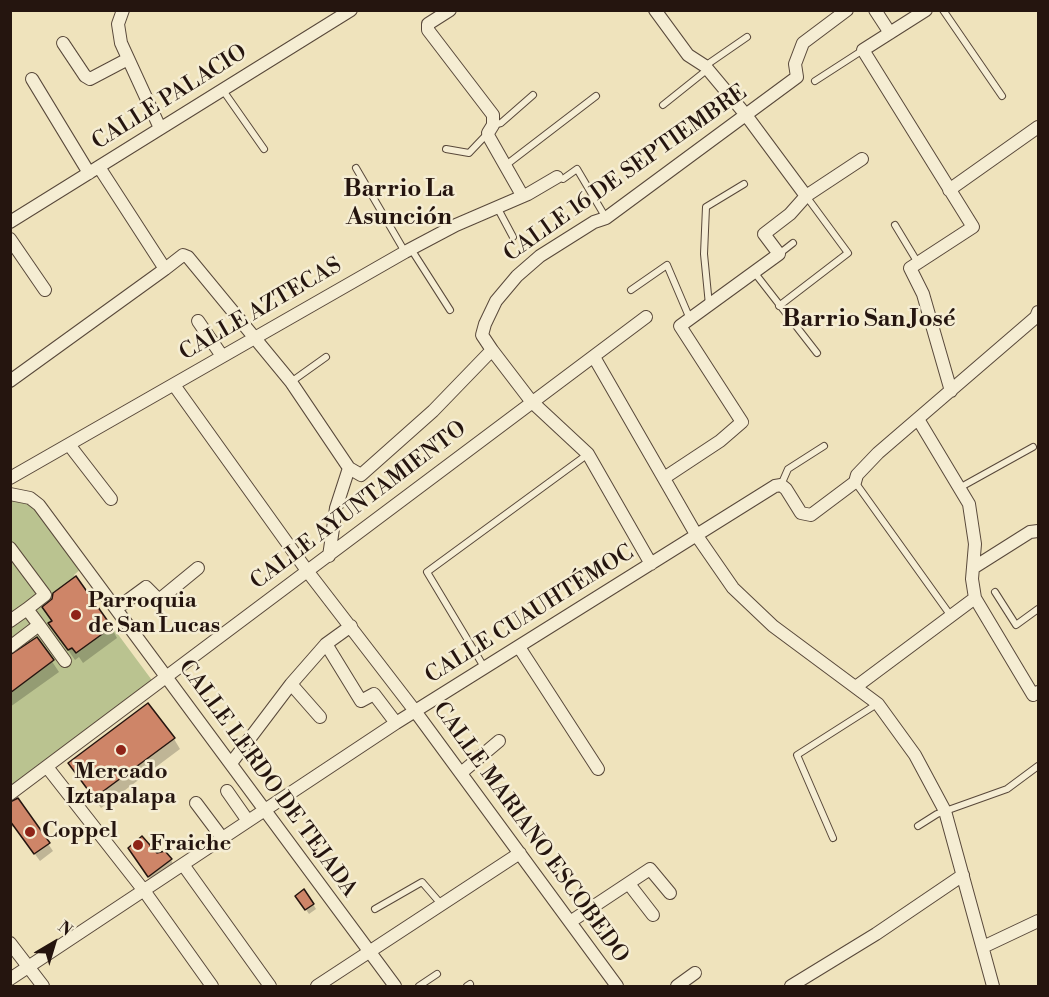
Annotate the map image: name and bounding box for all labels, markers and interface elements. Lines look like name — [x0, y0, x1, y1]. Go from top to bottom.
street label: CALLE PALACIO — [88, 40, 252, 156]
street label: CALLE 16 DE SEPTIEMBRE — [499, 80, 753, 268]
district label: Barrio La Asunción — [343, 176, 455, 232]
street label: CALLE AZTECAS — [175, 253, 347, 367]
district label: Barrio San José — [782, 306, 956, 334]
street label: CALLE AYUNTAMIENTO — [246, 416, 472, 596]
street label: CALLE CUAUHTÉMOC — [421, 540, 639, 690]
place label: Parroquia de San Lucas — [88, 589, 220, 640]
marker: Parroquia de San Lucas — [69, 608, 83, 622]
street label: CALLE LERDO DE TEJADA — [172, 655, 362, 903]
street label: CALLE MARIANO ESCOBEDO — [427, 697, 633, 969]
marker: Mercado Iztapalapa — [114, 743, 128, 757]
place label: Mercado Iztapalapa — [66, 760, 176, 812]
place label: Coppel — [42, 819, 118, 845]
marker: Coppel — [23, 825, 37, 839]
place label: Fraiche — [150, 832, 231, 858]
marker: Fraiche — [131, 838, 145, 852]
north arrow — [24, 913, 84, 973]
text: N — [54, 917, 76, 941]

